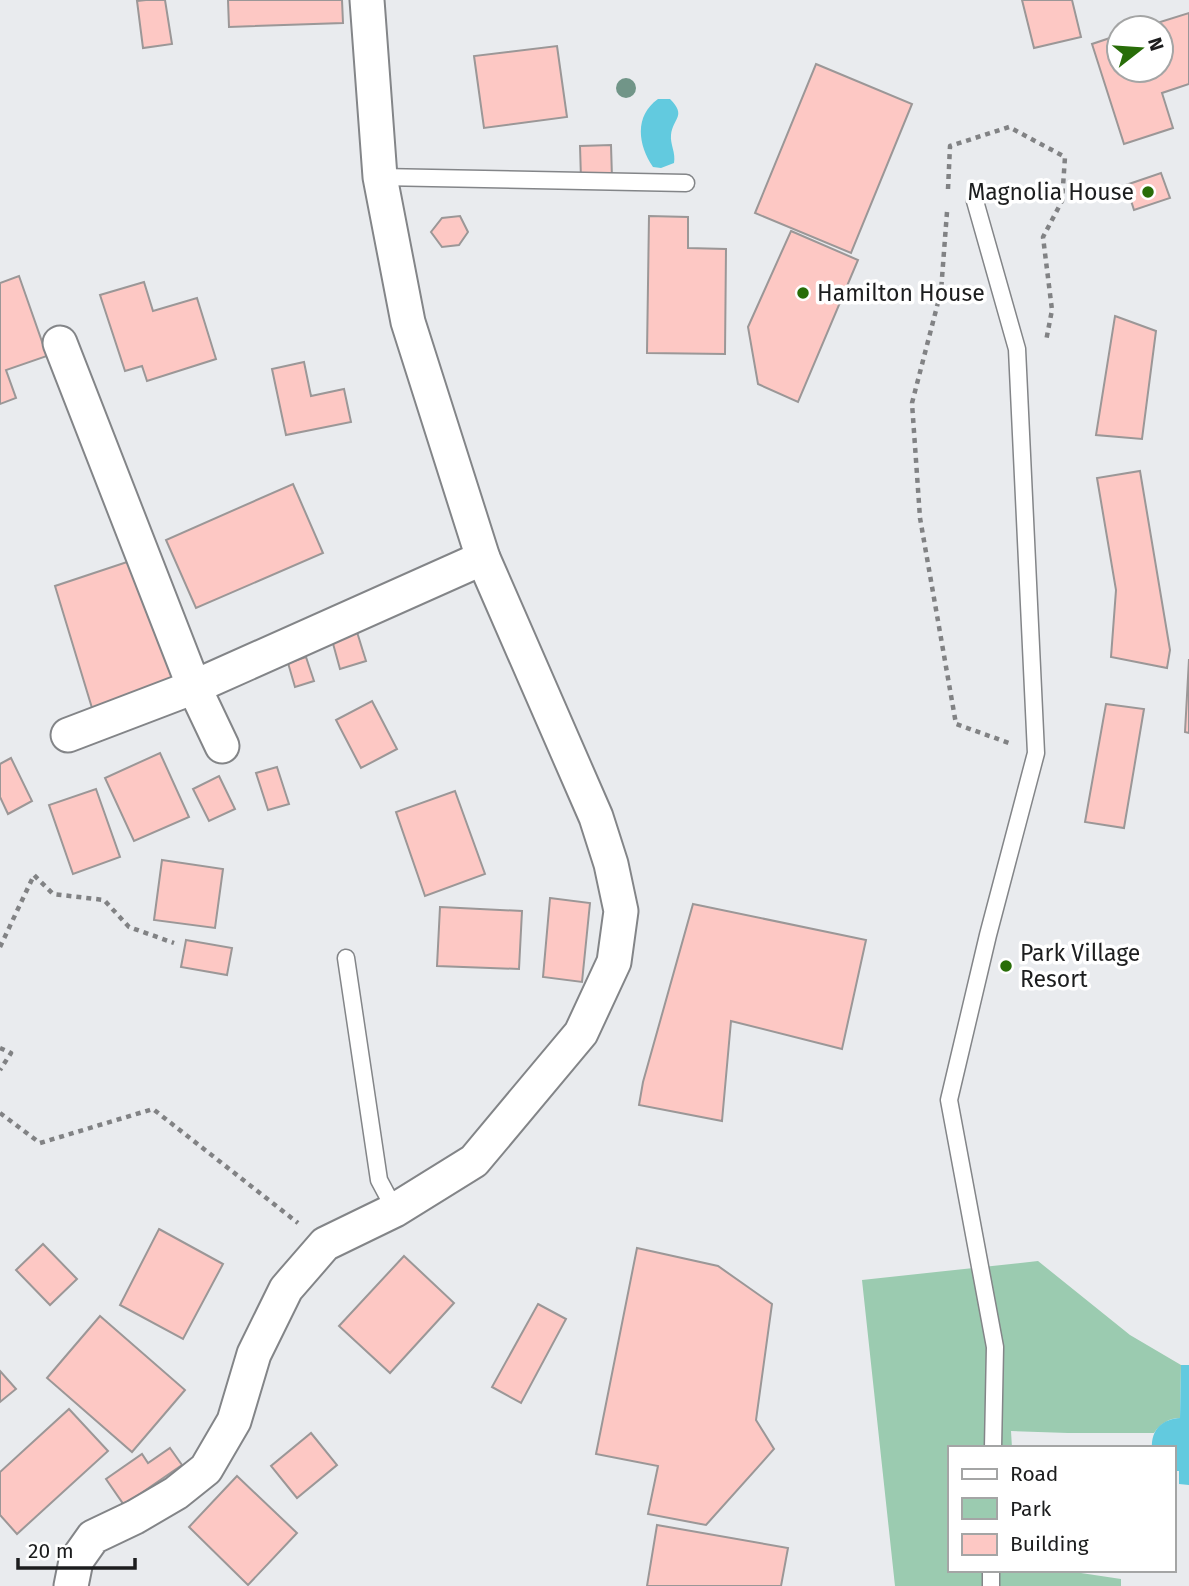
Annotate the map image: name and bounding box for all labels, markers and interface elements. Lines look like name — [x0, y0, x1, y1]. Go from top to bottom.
north arrow — [1105, 14, 1175, 84]
text: N — [1143, 35, 1169, 54]
place label: Magnolia House — [967, 178, 1134, 206]
marker: Magnolia House — [1140, 184, 1156, 200]
place label: Hamilton House — [817, 279, 985, 307]
marker: Hamilton House — [795, 285, 811, 301]
place label: Park Village Resort — [1020, 939, 1140, 993]
marker: Park Village Resort — [998, 958, 1014, 974]
legend — [948, 1446, 1175, 1572]
text: Road — [1010, 1461, 1058, 1487]
text: Park — [1010, 1496, 1052, 1522]
scale bar — [18, 1526, 135, 1570]
text: Building — [1010, 1531, 1089, 1557]
text: 20 m — [28, 1538, 74, 1564]

